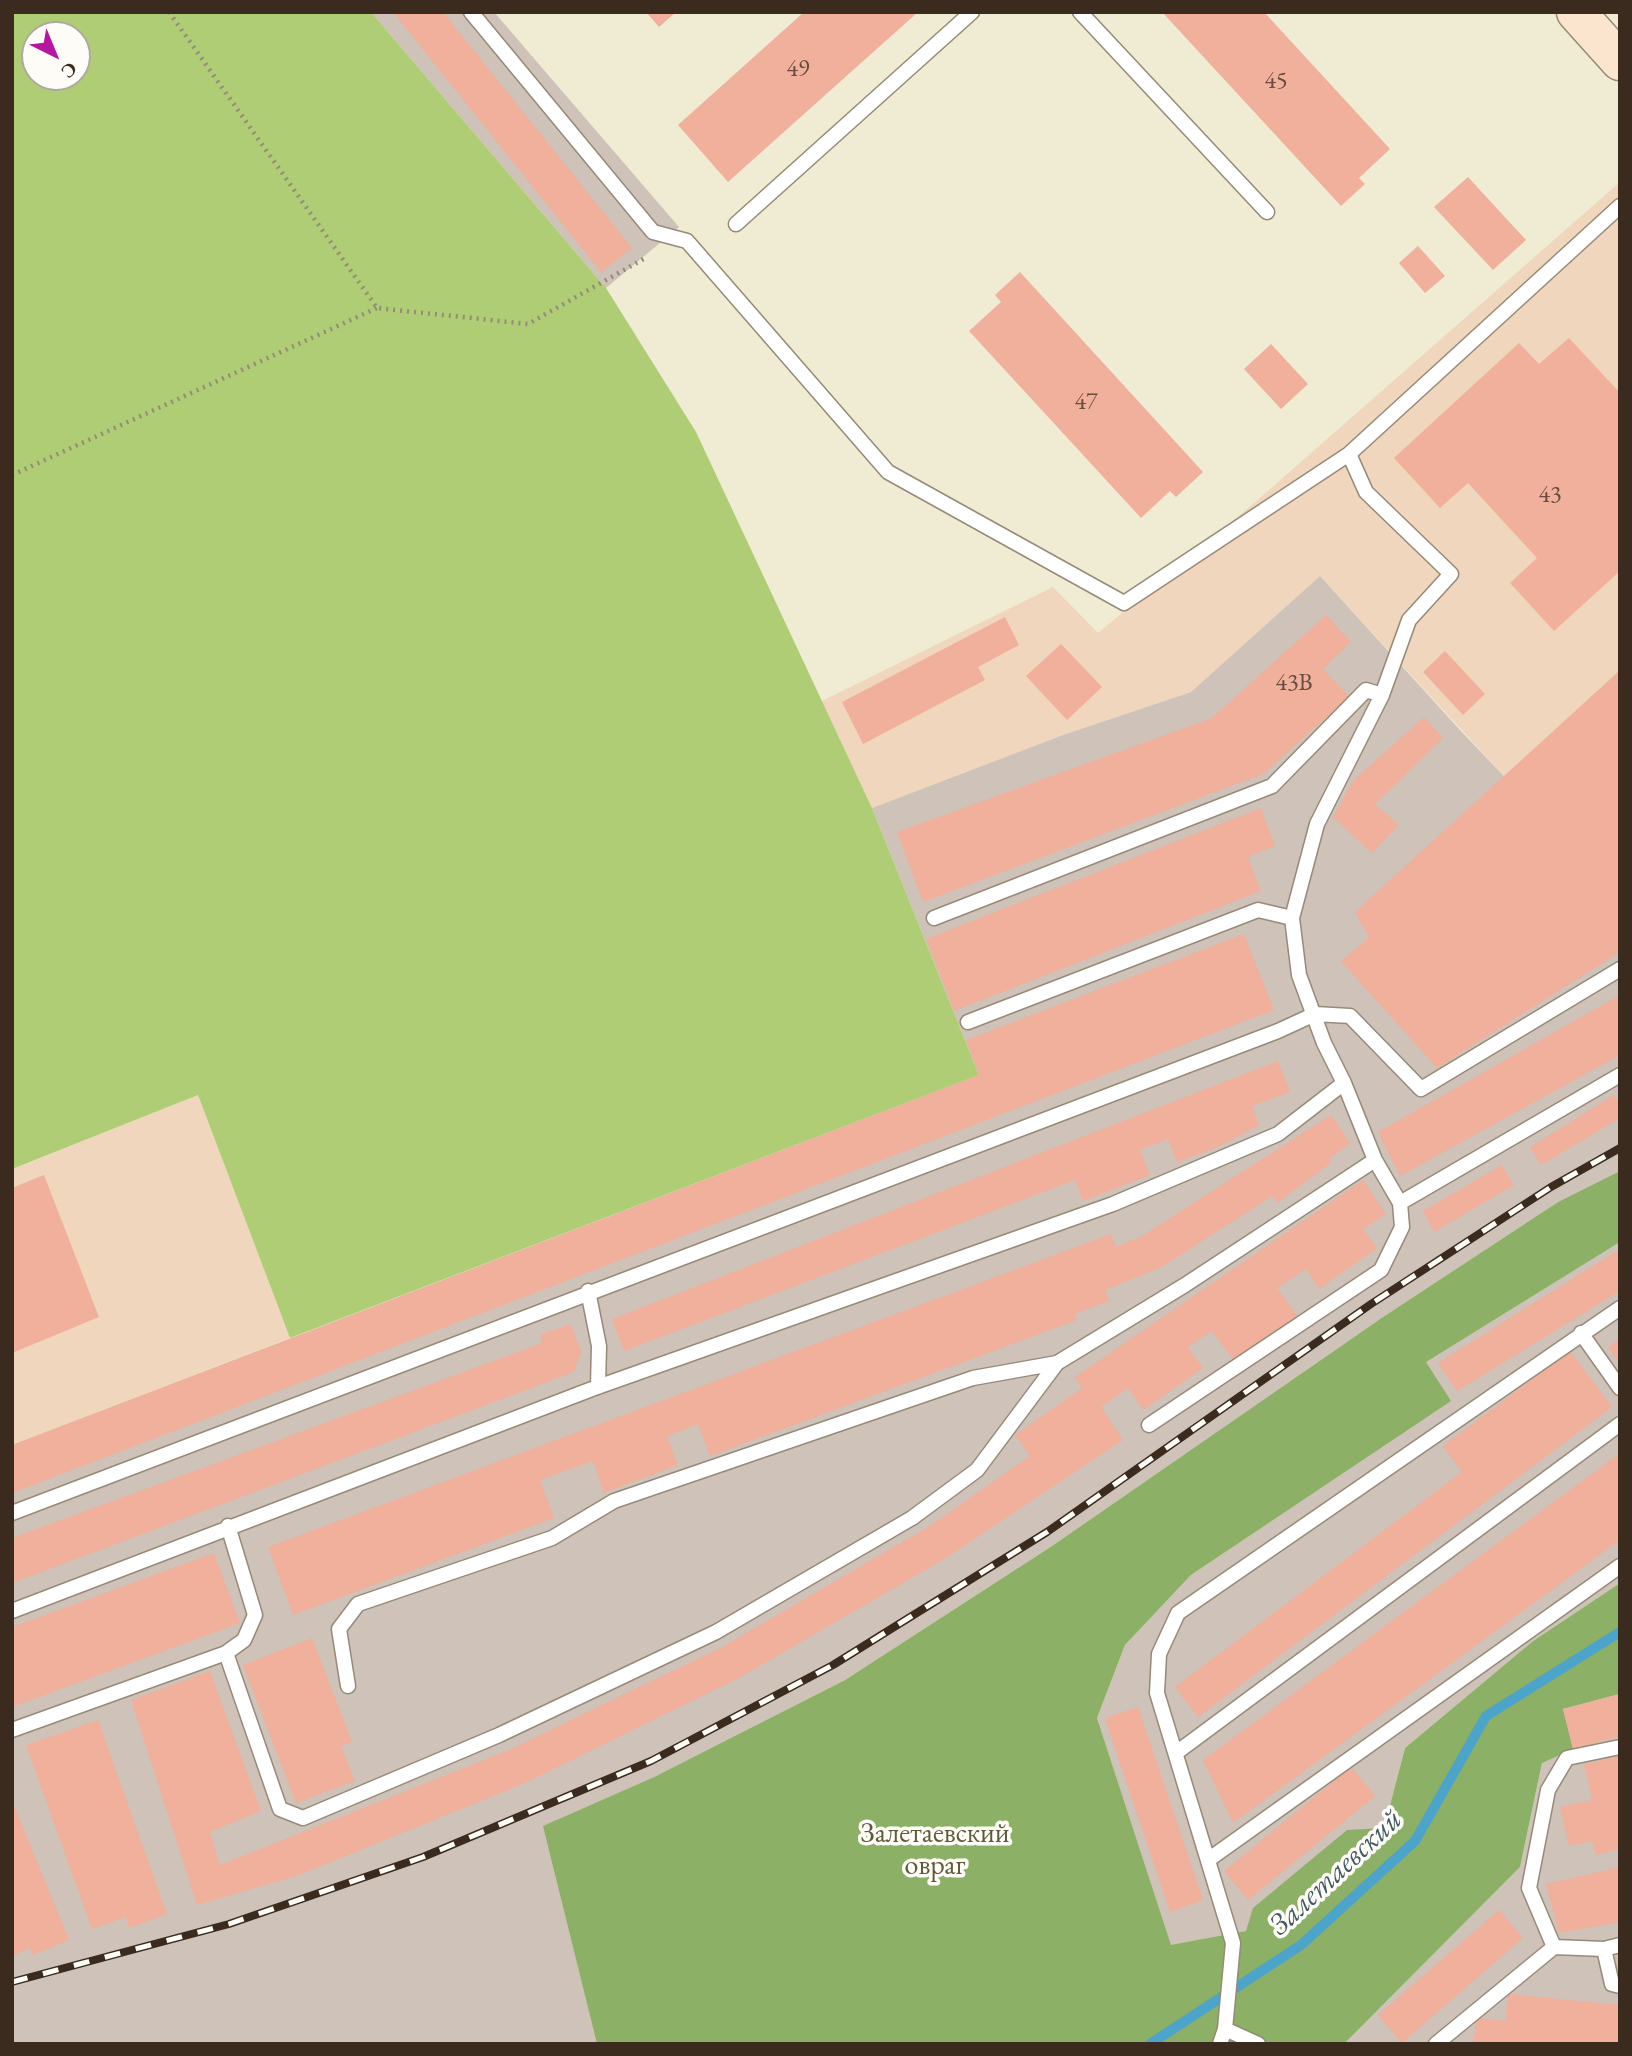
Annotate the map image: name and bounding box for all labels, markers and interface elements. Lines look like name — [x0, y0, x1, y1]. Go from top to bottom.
north arrow — [21, 21, 91, 91]
house number: 49 — [786, 55, 810, 83]
text: С — [56, 57, 83, 84]
house number: 45 — [1264, 67, 1288, 95]
house number: 47 — [1074, 388, 1098, 416]
house number: 43 — [1538, 481, 1562, 509]
house number: 43В — [1275, 669, 1313, 697]
water label: Залетаевский — [1262, 1802, 1410, 1944]
park label: Залетаевский овраг — [860, 1817, 1010, 1883]

